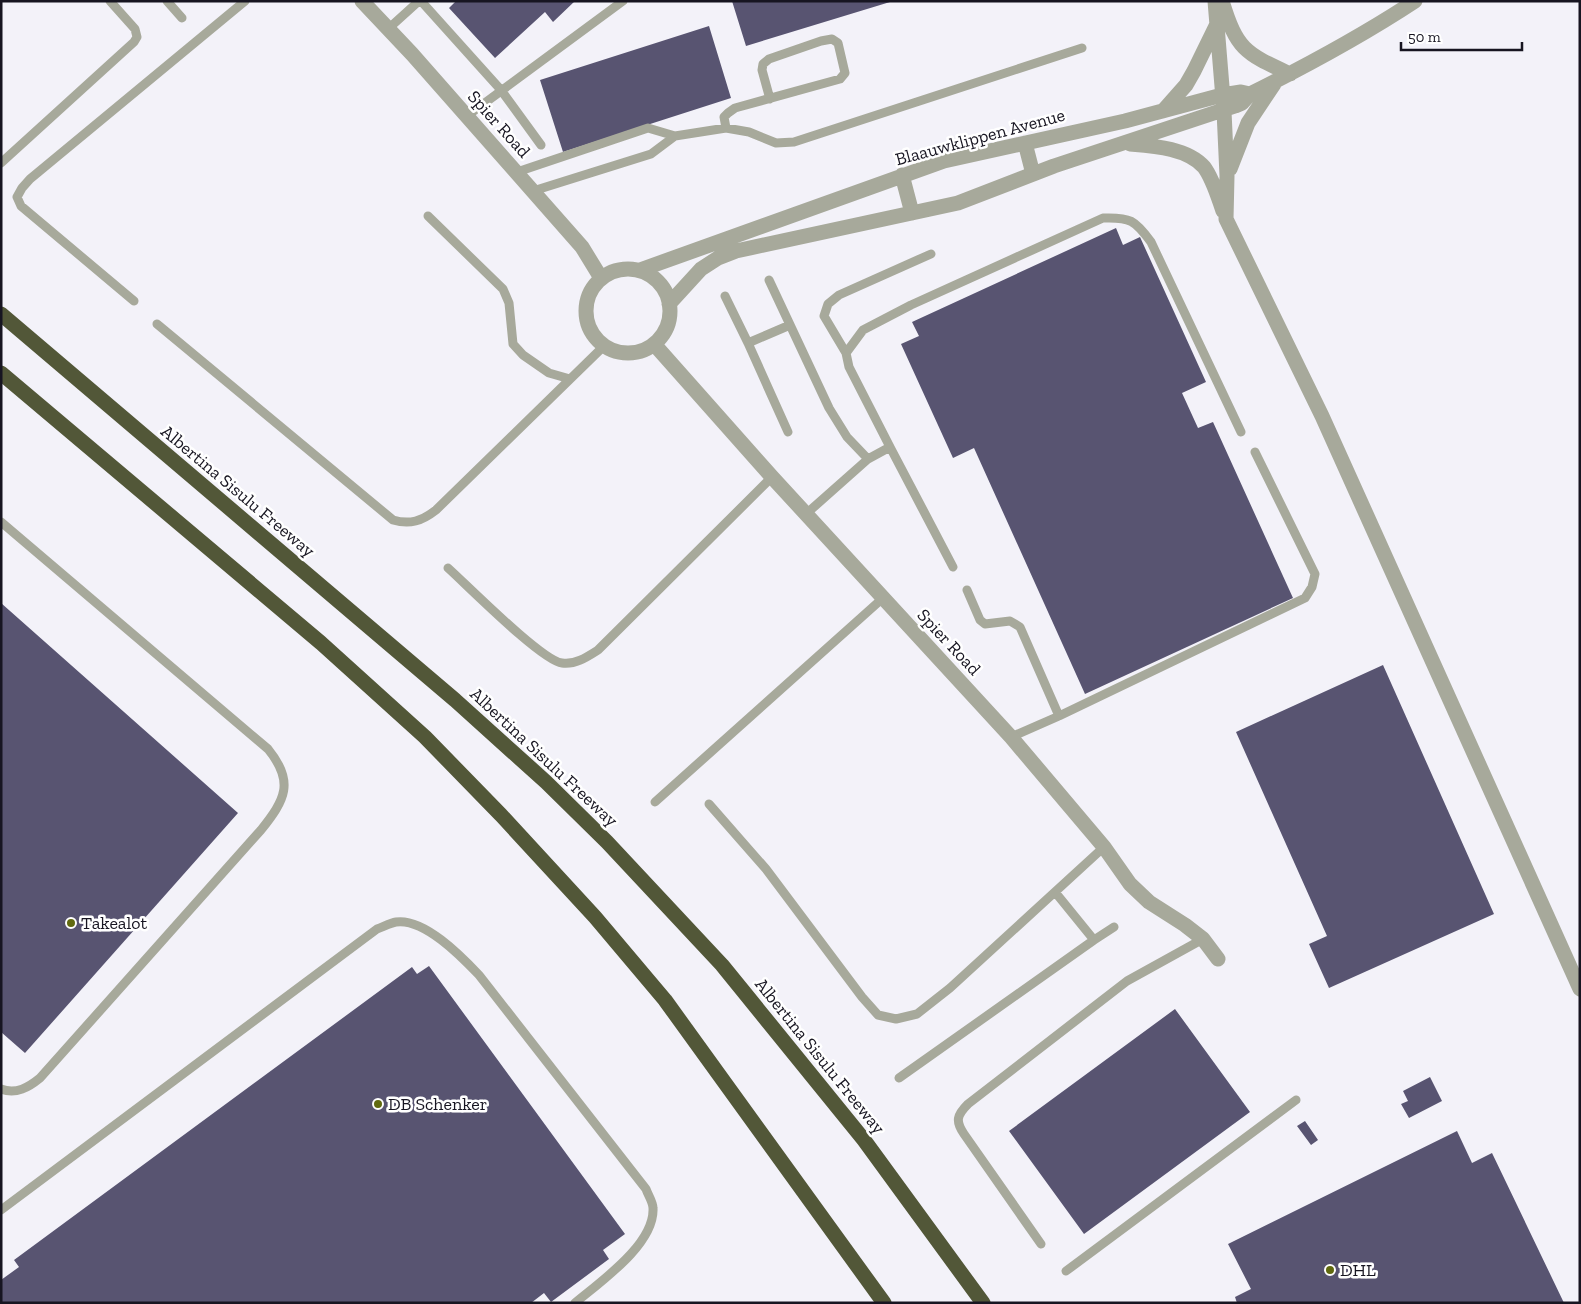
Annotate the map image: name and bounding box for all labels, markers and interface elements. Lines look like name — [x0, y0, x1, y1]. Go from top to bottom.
scale bar — [1401, 20, 1522, 52]
text: 50 m — [1408, 28, 1441, 46]
street label: Spier Road — [463, 86, 535, 162]
street label: Blaauwklippen Avenue — [893, 104, 1067, 170]
street label: Albertina Sisulu Freeway — [157, 420, 320, 562]
street label: Spier Road — [913, 604, 985, 680]
street label: Albertina Sisulu Freeway — [465, 683, 623, 832]
place label: Takealot — [81, 912, 148, 934]
marker: Takealot — [65, 917, 77, 929]
street label: Albertina Sisulu Freeway — [750, 974, 890, 1139]
place label: DB Schenker — [388, 1093, 487, 1115]
marker: DB Schenker — [372, 1098, 384, 1110]
place label: DHL — [1340, 1259, 1376, 1281]
marker: DHL — [1324, 1264, 1336, 1276]

